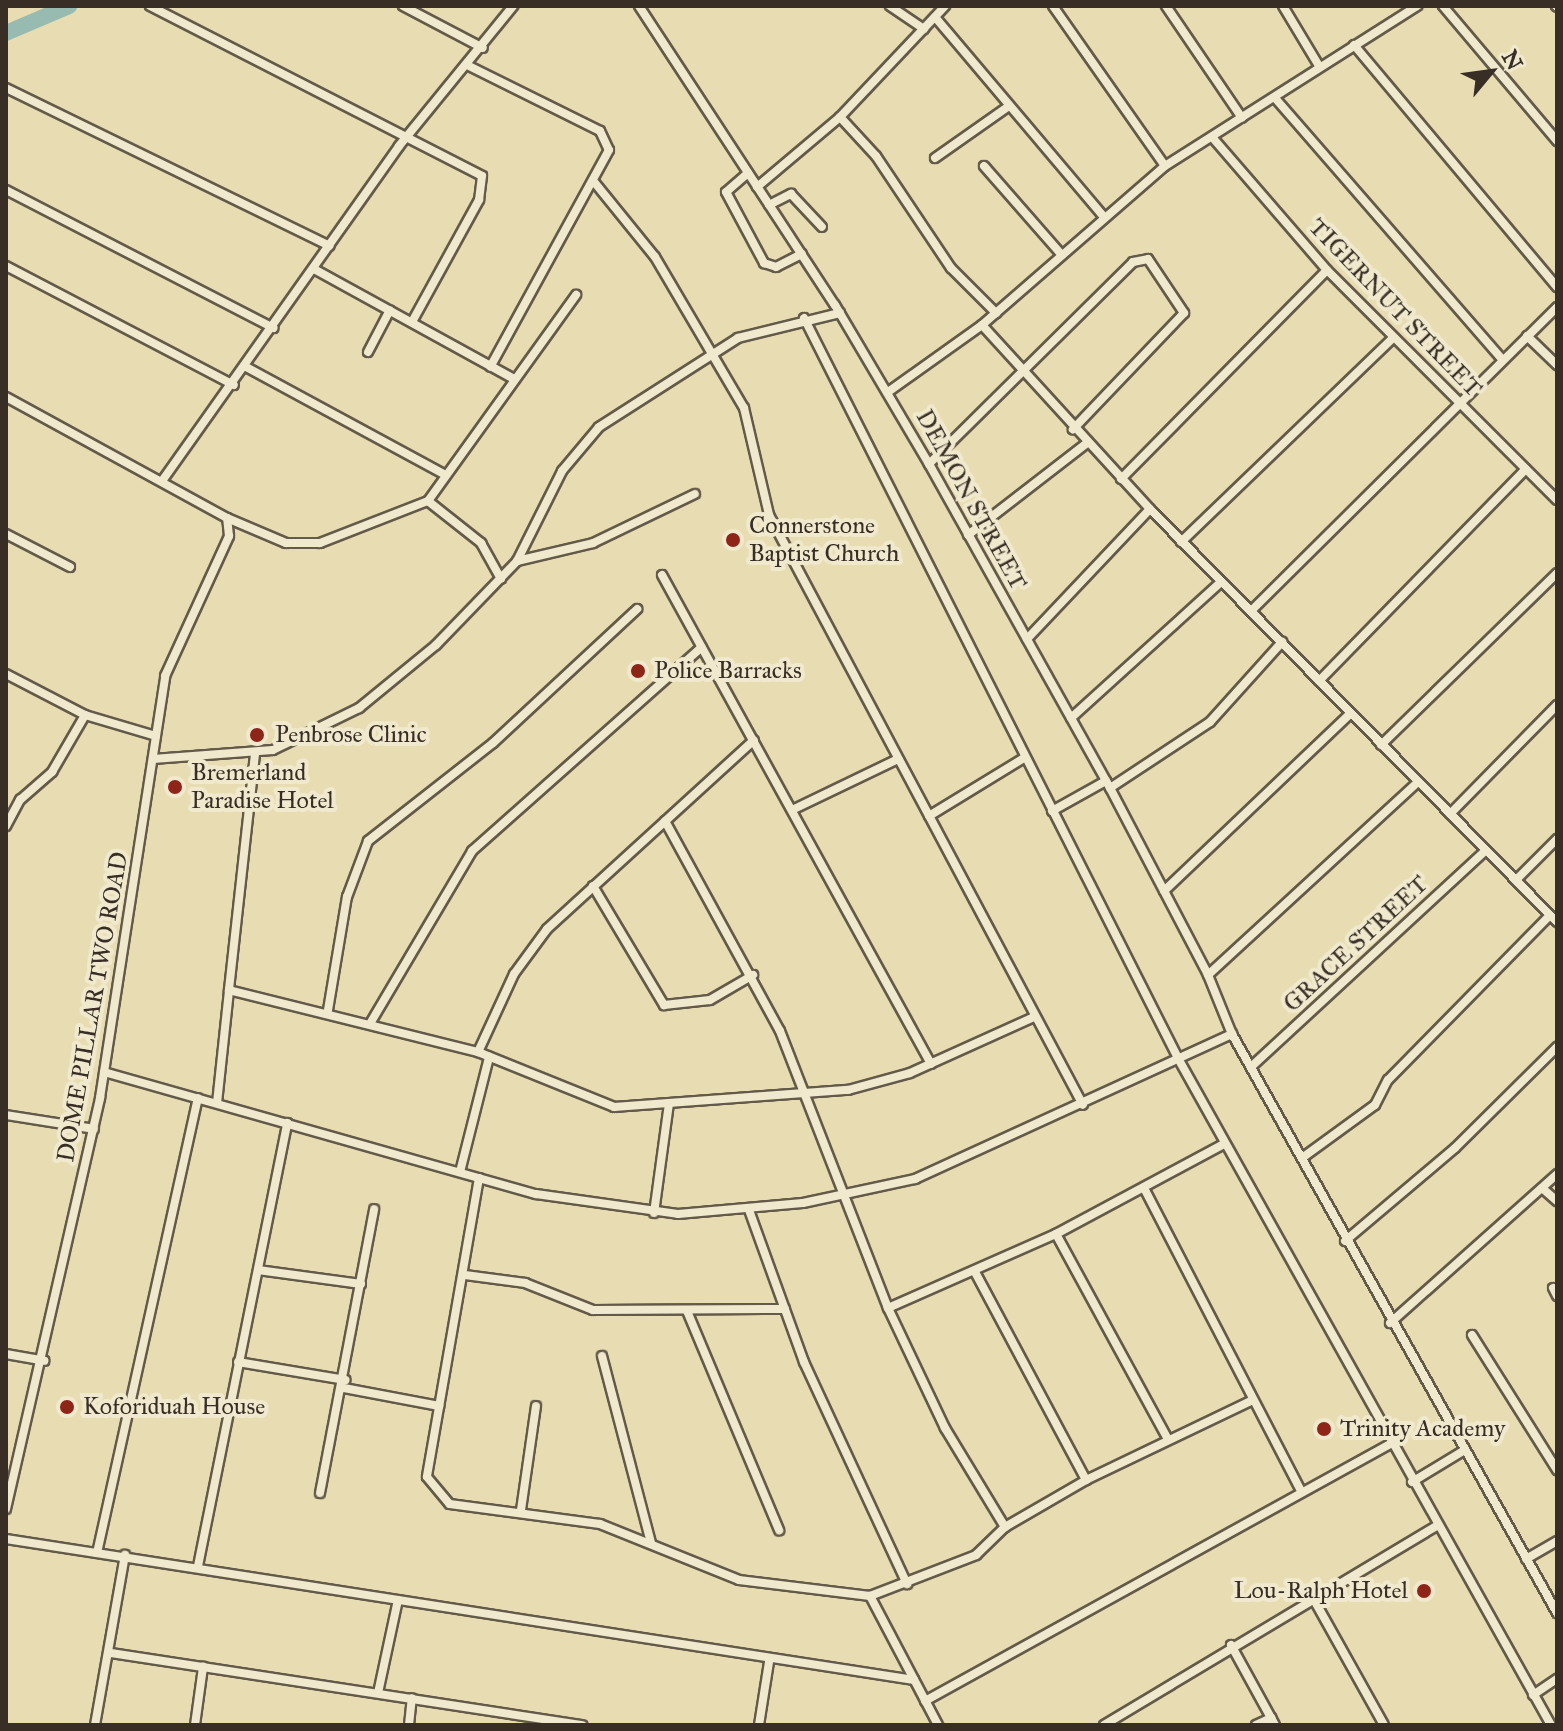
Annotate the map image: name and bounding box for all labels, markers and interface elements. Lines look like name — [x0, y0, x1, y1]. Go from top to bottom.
north arrow — [1451, 32, 1531, 112]
text: N — [1496, 45, 1529, 75]
street label: TIGERNUT STREET — [1302, 213, 1488, 403]
street label: DEMON STREET — [909, 405, 1033, 595]
place label: Connerstone Baptist Church — [749, 512, 899, 568]
marker: Connerstone Baptist Church — [724, 531, 742, 549]
place label: Police Barracks — [654, 657, 802, 685]
marker: Police Barracks — [629, 662, 647, 680]
place label: Penbrose Clinic — [275, 721, 427, 749]
marker: Penbrose Clinic — [246, 724, 268, 746]
place label: Bremerland Paradise Hotel — [191, 759, 334, 815]
marker: Bremerland Paradise Hotel — [166, 778, 184, 796]
street label: DOME PILLAR TWO ROAD — [52, 850, 134, 1164]
street label: GRACE STREET — [1278, 870, 1434, 1018]
place label: Koforiduah House — [83, 1393, 265, 1421]
marker: Koforiduah House — [58, 1398, 76, 1416]
place label: Trinity Academy — [1340, 1415, 1505, 1443]
marker: Trinity Academy — [1315, 1420, 1333, 1438]
place label: Lou-Ralph Hotel — [1234, 1577, 1408, 1605]
marker: Lou-Ralph Hotel — [1415, 1582, 1433, 1600]

